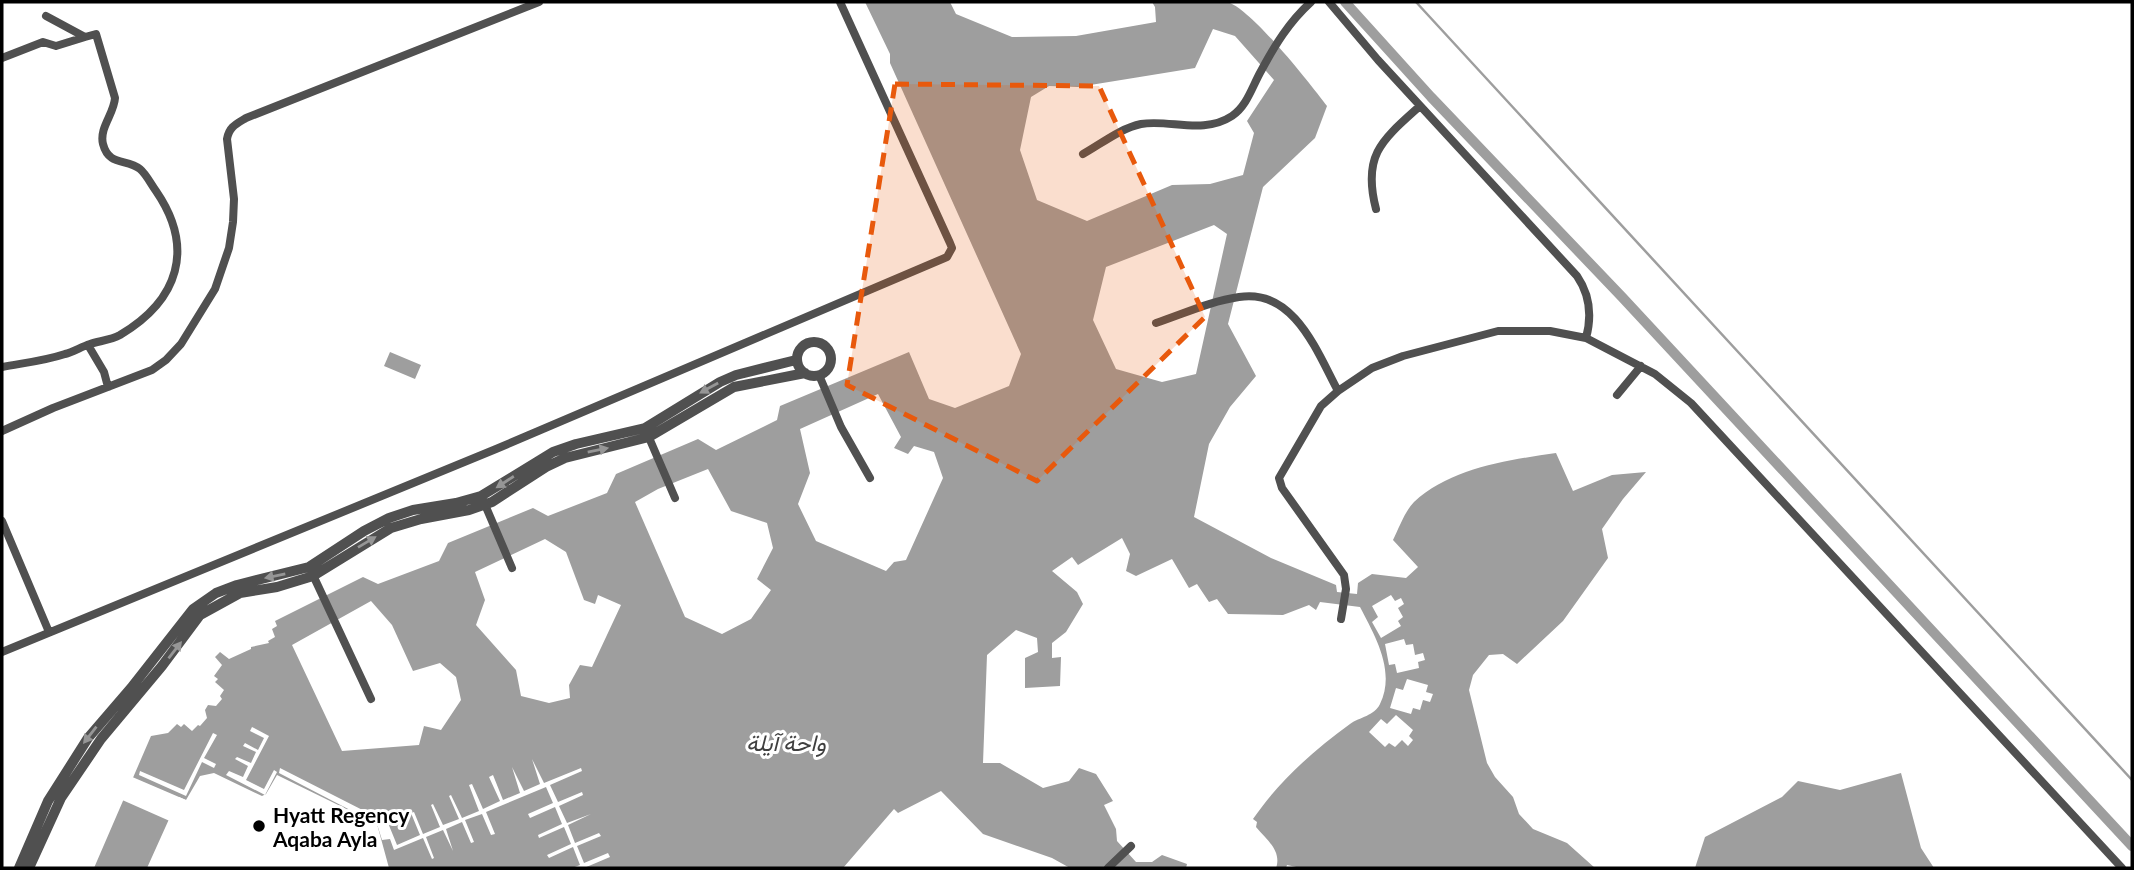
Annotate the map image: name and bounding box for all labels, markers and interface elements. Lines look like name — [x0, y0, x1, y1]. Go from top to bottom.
one-way arrow — [699, 382, 718, 394]
one-way arrow — [587, 444, 609, 455]
one-way arrow — [495, 476, 515, 489]
one-way arrow — [357, 536, 376, 548]
one-way arrow — [264, 571, 286, 582]
one-way arrow — [167, 641, 182, 659]
one-way arrow — [83, 726, 98, 744]
water label: واحة آيلة — [746, 728, 826, 758]
place label: Hyatt Regency Aqaba Ayla — [272, 802, 410, 851]
marker: Hyatt Regency Aqaba Ayla — [251, 818, 267, 834]

